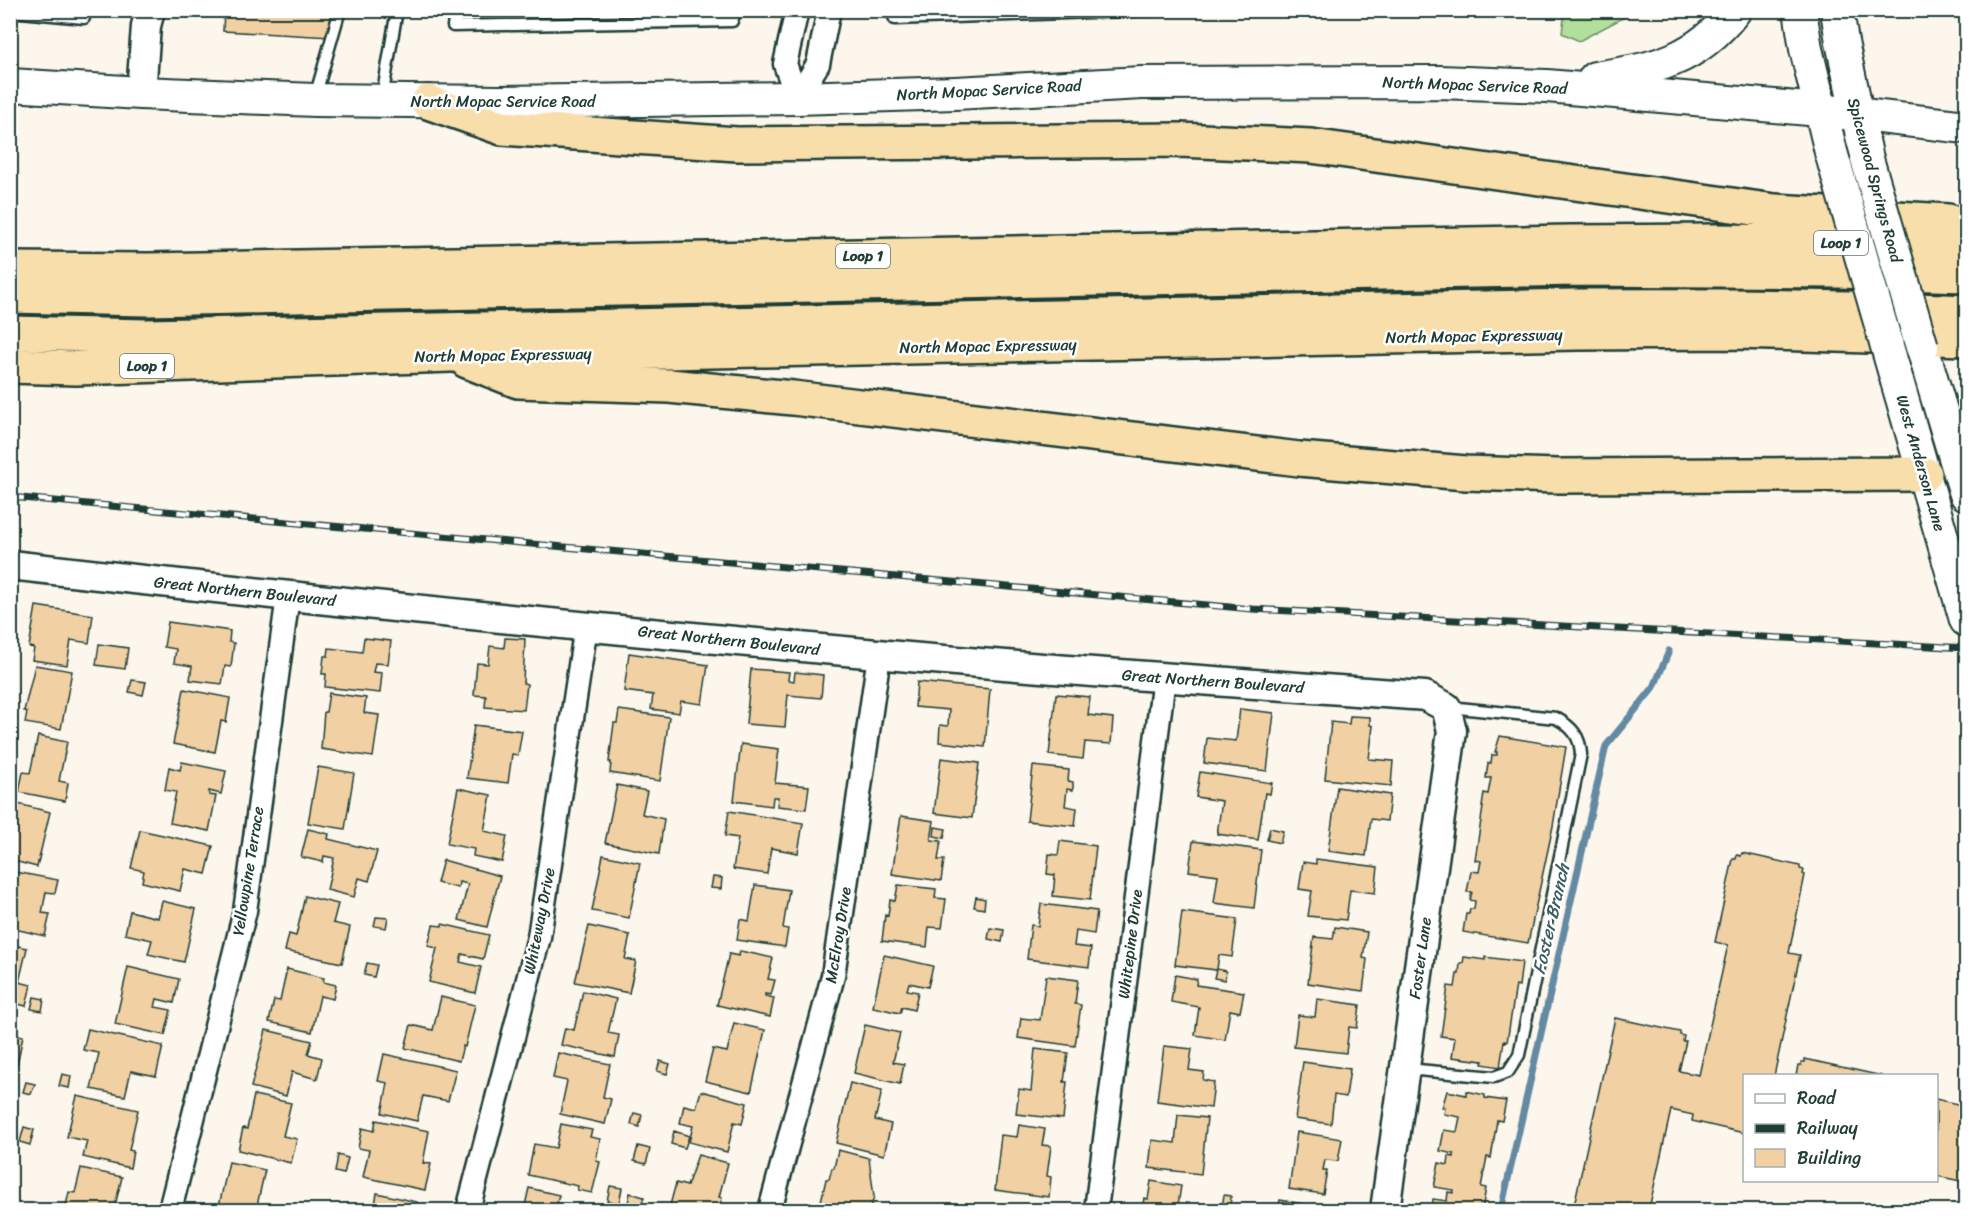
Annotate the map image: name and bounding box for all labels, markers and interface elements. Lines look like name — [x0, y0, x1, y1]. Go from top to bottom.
street label: North Mopac Service Road — [1382, 67, 1570, 103]
street label: North Mopac Service Road — [896, 71, 1084, 109]
street label: North Mopac Service Road — [410, 87, 597, 116]
street label: Spicewood Springs Road — [1839, 94, 1911, 267]
road number: Loop 1 — [1814, 231, 1868, 255]
road number: Loop 1 — [836, 244, 890, 268]
street label: North Mopac Expressway — [1385, 320, 1564, 352]
street label: North Mopac Expressway — [899, 330, 1078, 362]
street label: North Mopac Expressway — [414, 339, 593, 371]
road number: Loop 1 — [120, 354, 174, 378]
street label: West Anderson Lane — [1888, 391, 1954, 535]
street label: Great Northern Boulevard — [153, 567, 339, 615]
street label: Great Northern Boulevard — [637, 616, 823, 664]
street label: Great Northern Boulevard — [1121, 660, 1307, 702]
street label: Yellowpine Terrace — [223, 804, 273, 938]
water label: Foster Branch — [1523, 859, 1580, 977]
street label: Whiteway Drive — [514, 865, 564, 977]
street label: McElroy Drive — [816, 884, 860, 985]
street label: Whitepine Drive — [1109, 887, 1151, 1000]
street label: Foster Lane — [1400, 915, 1440, 1001]
legend — [1743, 1074, 1938, 1182]
text: Road — [1797, 1082, 1837, 1114]
text: Railway — [1797, 1112, 1859, 1144]
text: Building — [1797, 1142, 1861, 1174]

